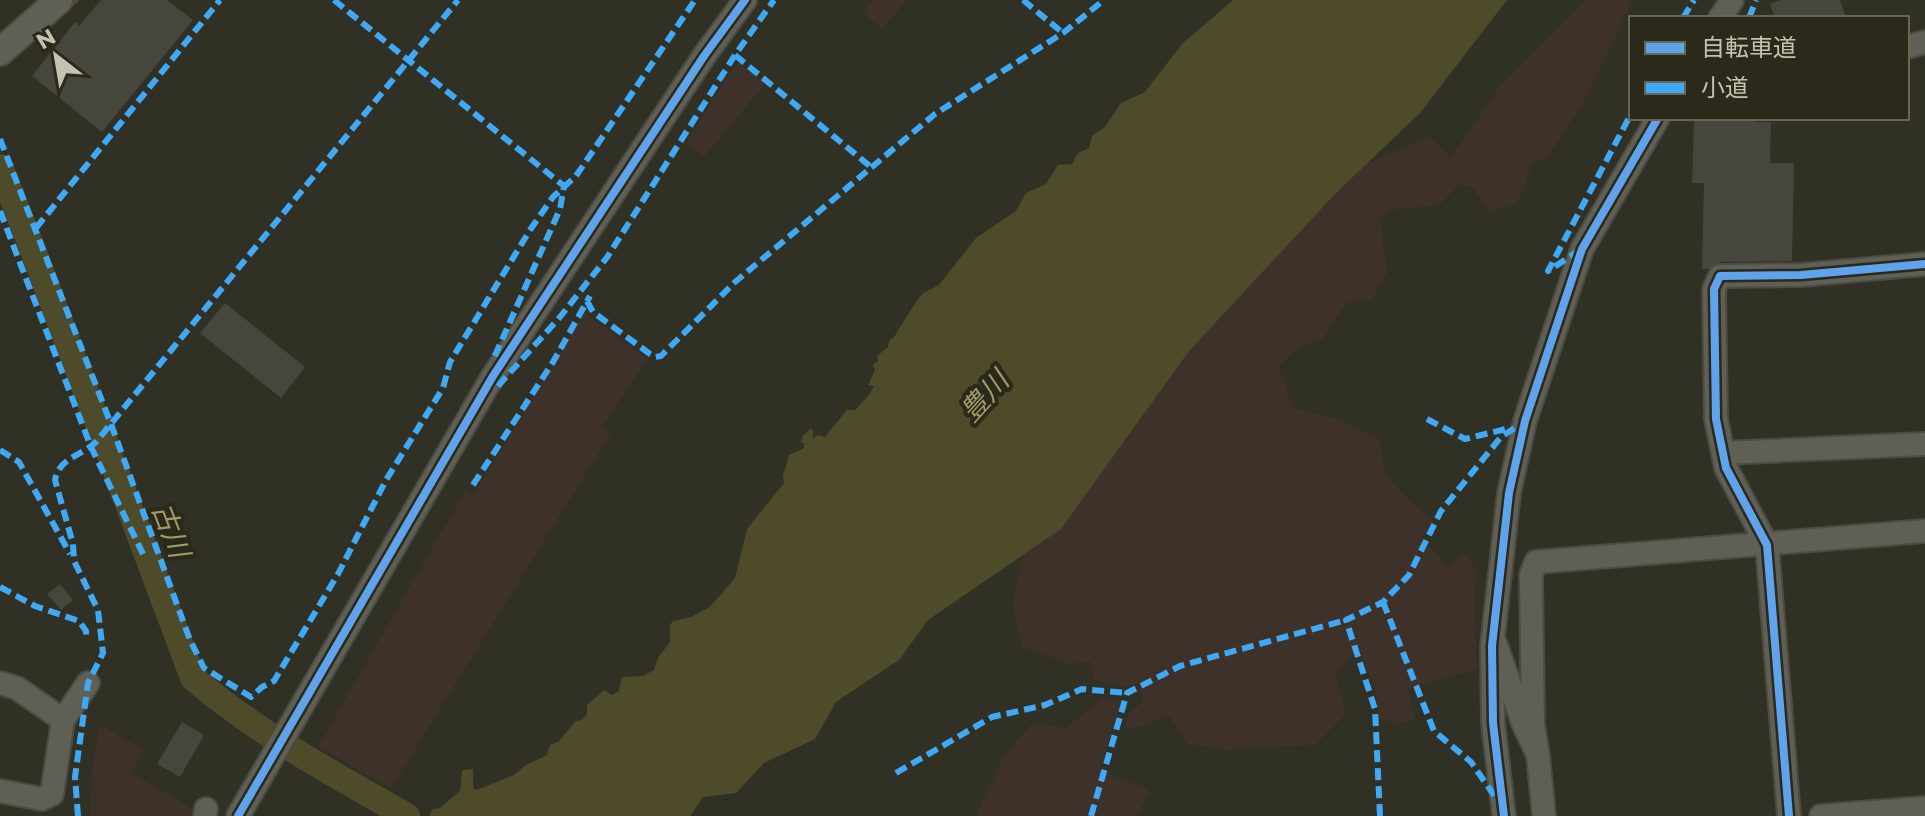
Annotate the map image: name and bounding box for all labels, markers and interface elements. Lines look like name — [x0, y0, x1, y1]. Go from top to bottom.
north arrow — [16, 16, 96, 96]
legend — [1629, 16, 1909, 120]
text: N — [31, 23, 61, 55]
text: 自転車道 — [1701, 33, 1797, 62]
text: 小道 — [1701, 73, 1749, 102]
water label: 豊川 — [953, 362, 1017, 428]
water label: 古川 — [145, 498, 198, 565]

